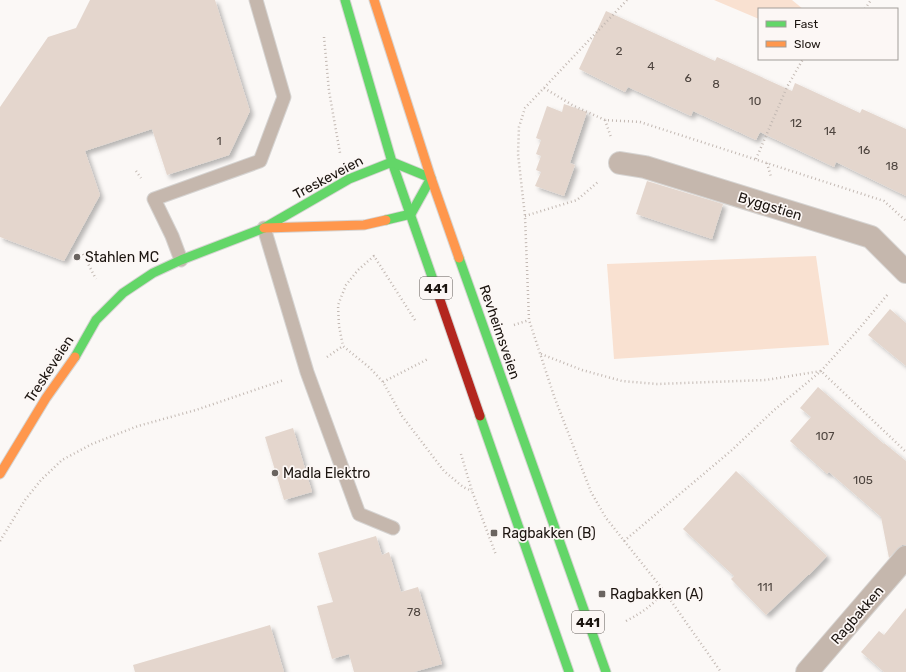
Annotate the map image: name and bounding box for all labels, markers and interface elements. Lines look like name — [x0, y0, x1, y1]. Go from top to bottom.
legend — [758, 8, 898, 60]
text: Fast — [794, 17, 818, 31]
text: Slow — [794, 37, 821, 51]
house number: 2 — [615, 44, 623, 58]
house number: 4 — [647, 59, 655, 73]
house number: 6 — [684, 71, 692, 85]
house number: 8 — [712, 77, 720, 91]
house number: 10 — [749, 94, 761, 108]
house number: 12 — [790, 116, 802, 130]
house number: 14 — [824, 124, 837, 138]
house number: 1 — [216, 134, 222, 148]
house number: 16 — [858, 143, 870, 157]
street label: Treskeveien — [290, 152, 366, 203]
house number: 18 — [886, 159, 898, 173]
street label: Byggstien — [736, 189, 804, 224]
place label: Stahlen MC — [85, 249, 159, 266]
marker: Stahlen MC — [72, 252, 82, 262]
road number: 441 — [420, 277, 452, 299]
street label: Revheimsveien — [475, 283, 524, 382]
street label: Treskeveien — [21, 332, 77, 406]
house number: 107 — [816, 429, 834, 443]
place label: Madla Elektro — [283, 465, 370, 482]
marker: Madla Elektro — [270, 468, 280, 478]
house number: 105 — [853, 473, 873, 487]
place label: Ragbakken (B) — [502, 525, 596, 542]
marker: Ragbakken (B) — [489, 528, 499, 538]
house number: 111 — [757, 580, 773, 594]
street label: Ragbakken — [827, 583, 887, 648]
place label: Ragbakken (A) — [610, 586, 703, 603]
marker: Ragbakken (A) — [597, 589, 607, 599]
house number: 78 — [407, 605, 421, 619]
road number: 441 — [572, 611, 604, 633]

